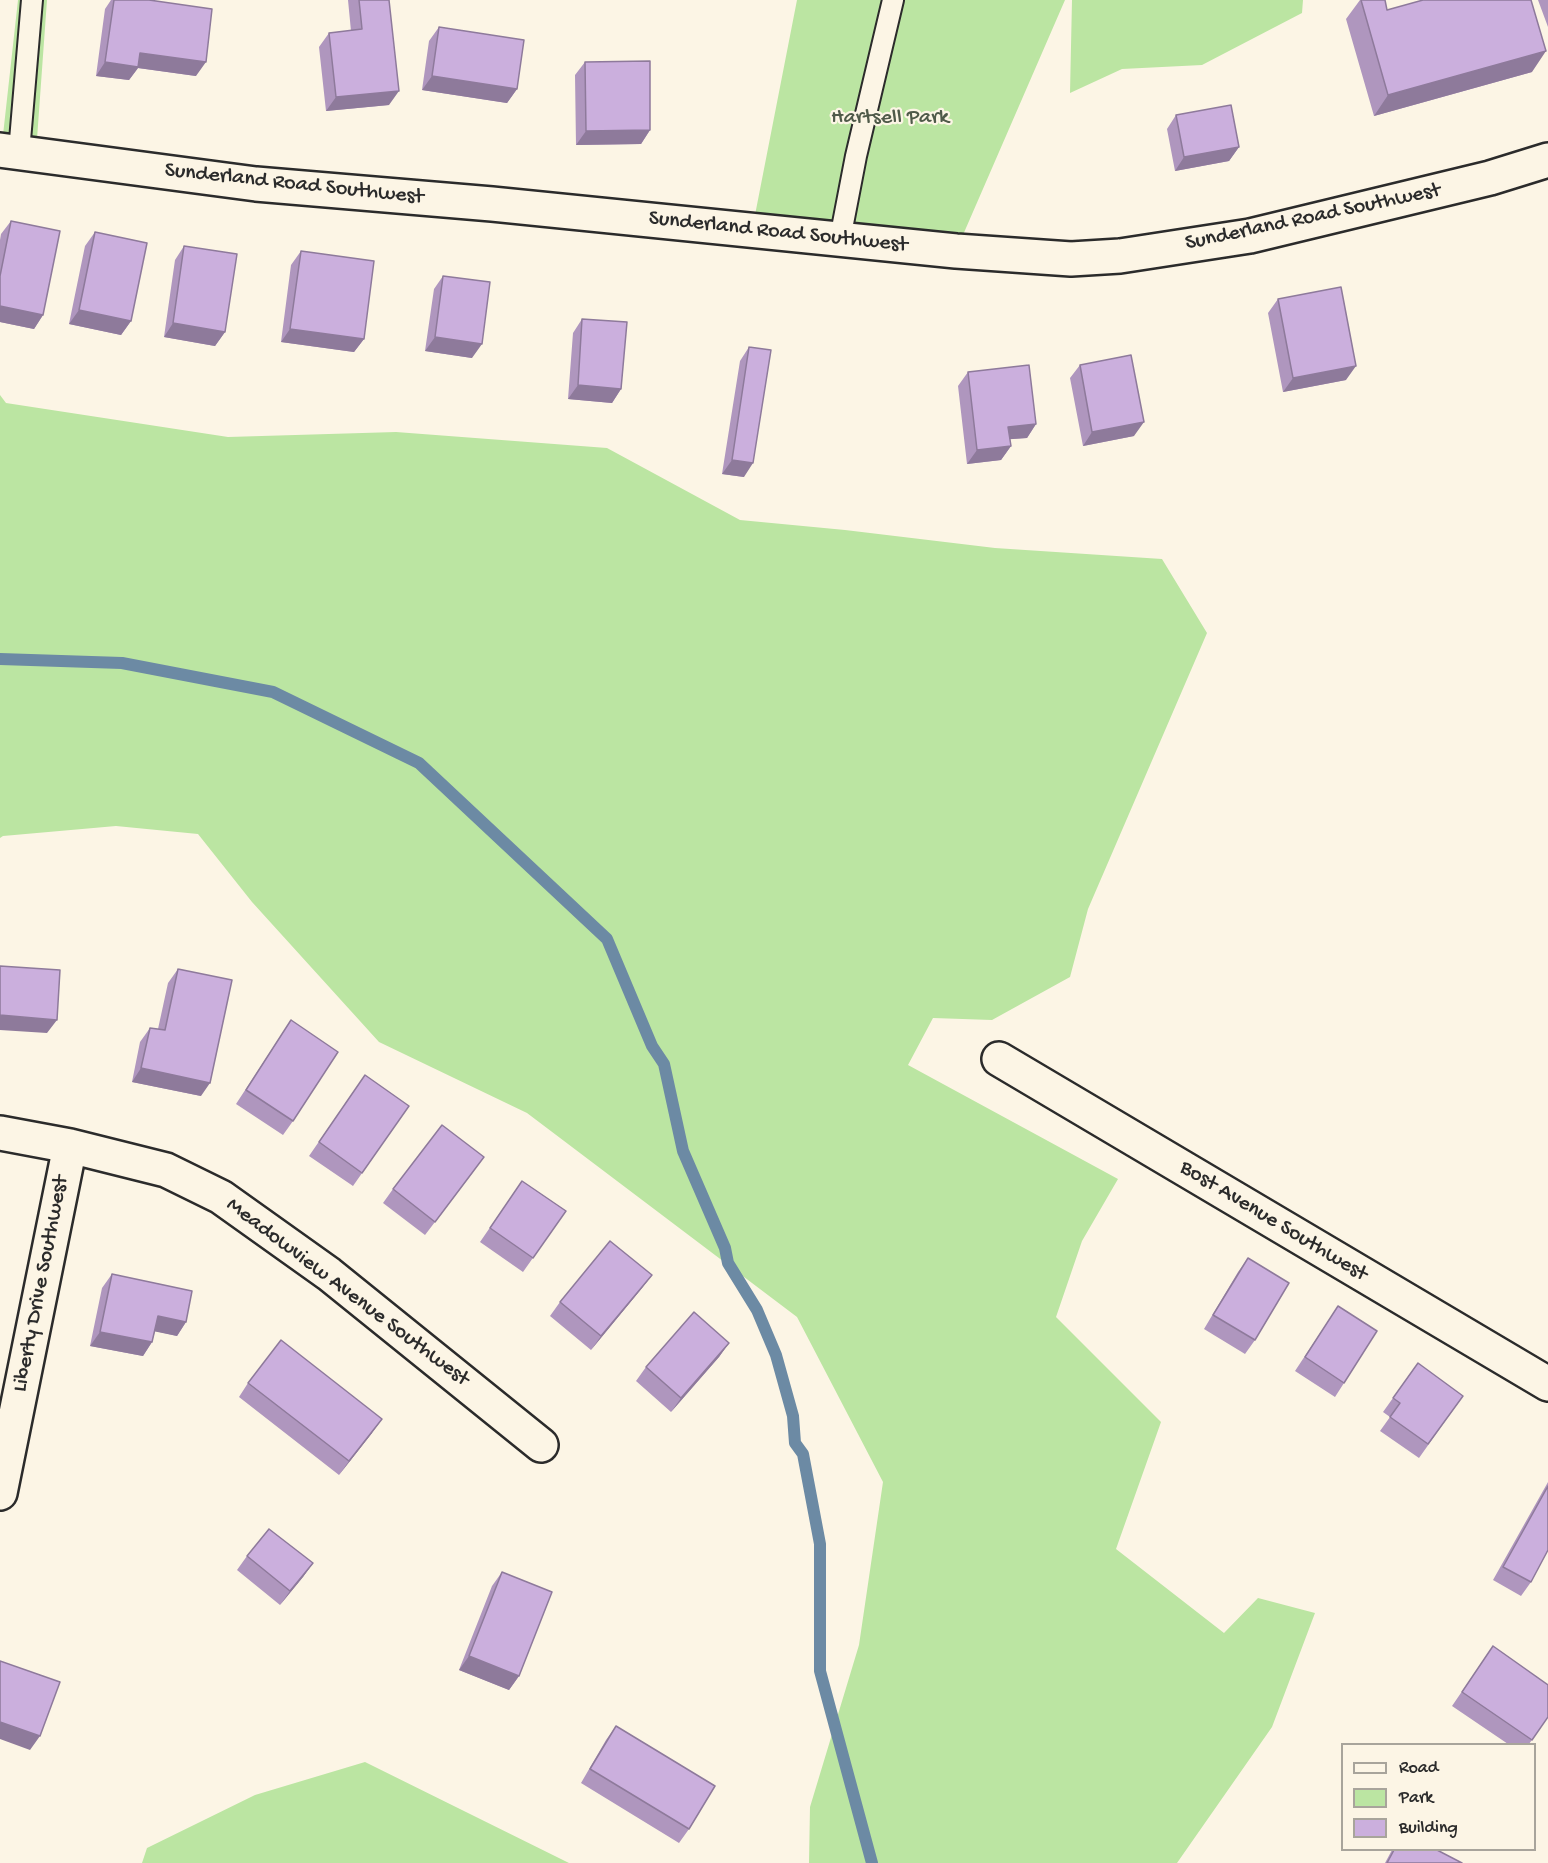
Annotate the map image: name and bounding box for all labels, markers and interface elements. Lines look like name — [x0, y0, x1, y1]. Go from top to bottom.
park label: Hartsell Park — [831, 106, 949, 132]
street label: Sunderland Road Southwest — [163, 158, 425, 212]
street label: Sunderland Road Southwest — [1183, 178, 1443, 258]
street label: Sunderland Road Southwest — [647, 206, 909, 260]
street label: Bost Avenue Southwest — [1174, 1155, 1372, 1289]
street label: Liberty Drive Southwest — [8, 1174, 76, 1394]
street label: Meadowview Avenue Southwest — [220, 1193, 474, 1393]
legend — [1341, 1743, 1536, 1851]
text: Road — [1399, 1758, 1438, 1779]
text: Park — [1399, 1788, 1433, 1809]
text: Building — [1399, 1818, 1458, 1839]

